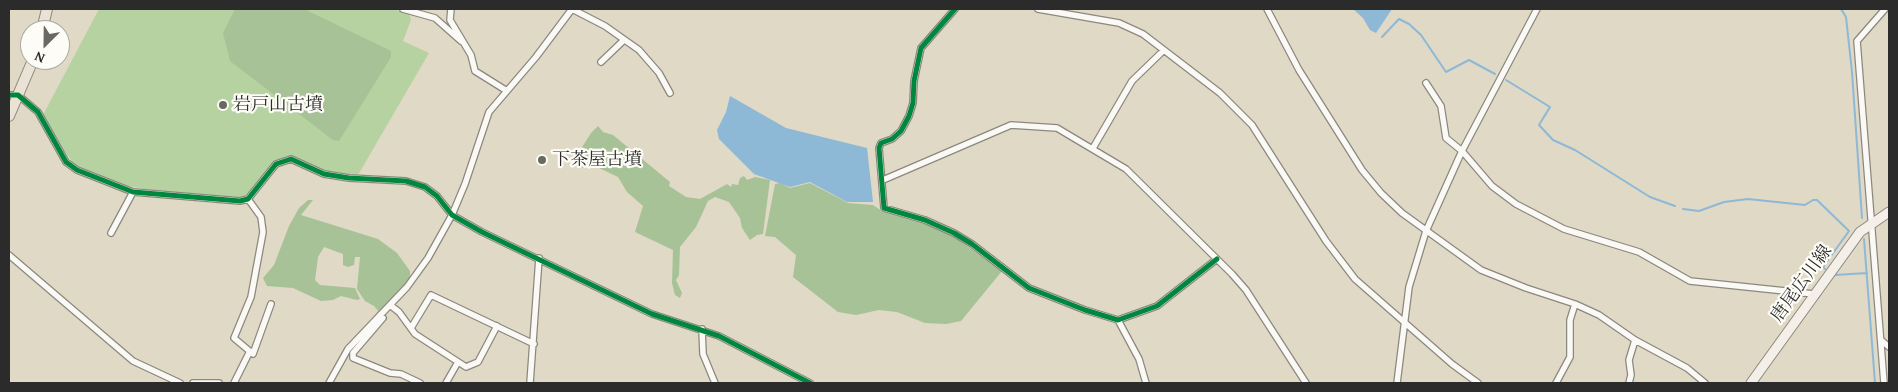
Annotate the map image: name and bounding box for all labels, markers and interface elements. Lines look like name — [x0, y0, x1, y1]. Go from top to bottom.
north arrow — [20, 20, 70, 70]
text: N — [31, 47, 48, 69]
place label: 岩戸山古墳 — [233, 94, 323, 116]
marker: 岩戸山古墳 — [217, 99, 229, 111]
place label: 下茶屋古墳 — [552, 149, 642, 171]
marker: 下茶屋古墳 — [536, 154, 548, 166]
street label: 唐尾広川線 — [1767, 241, 1837, 327]

